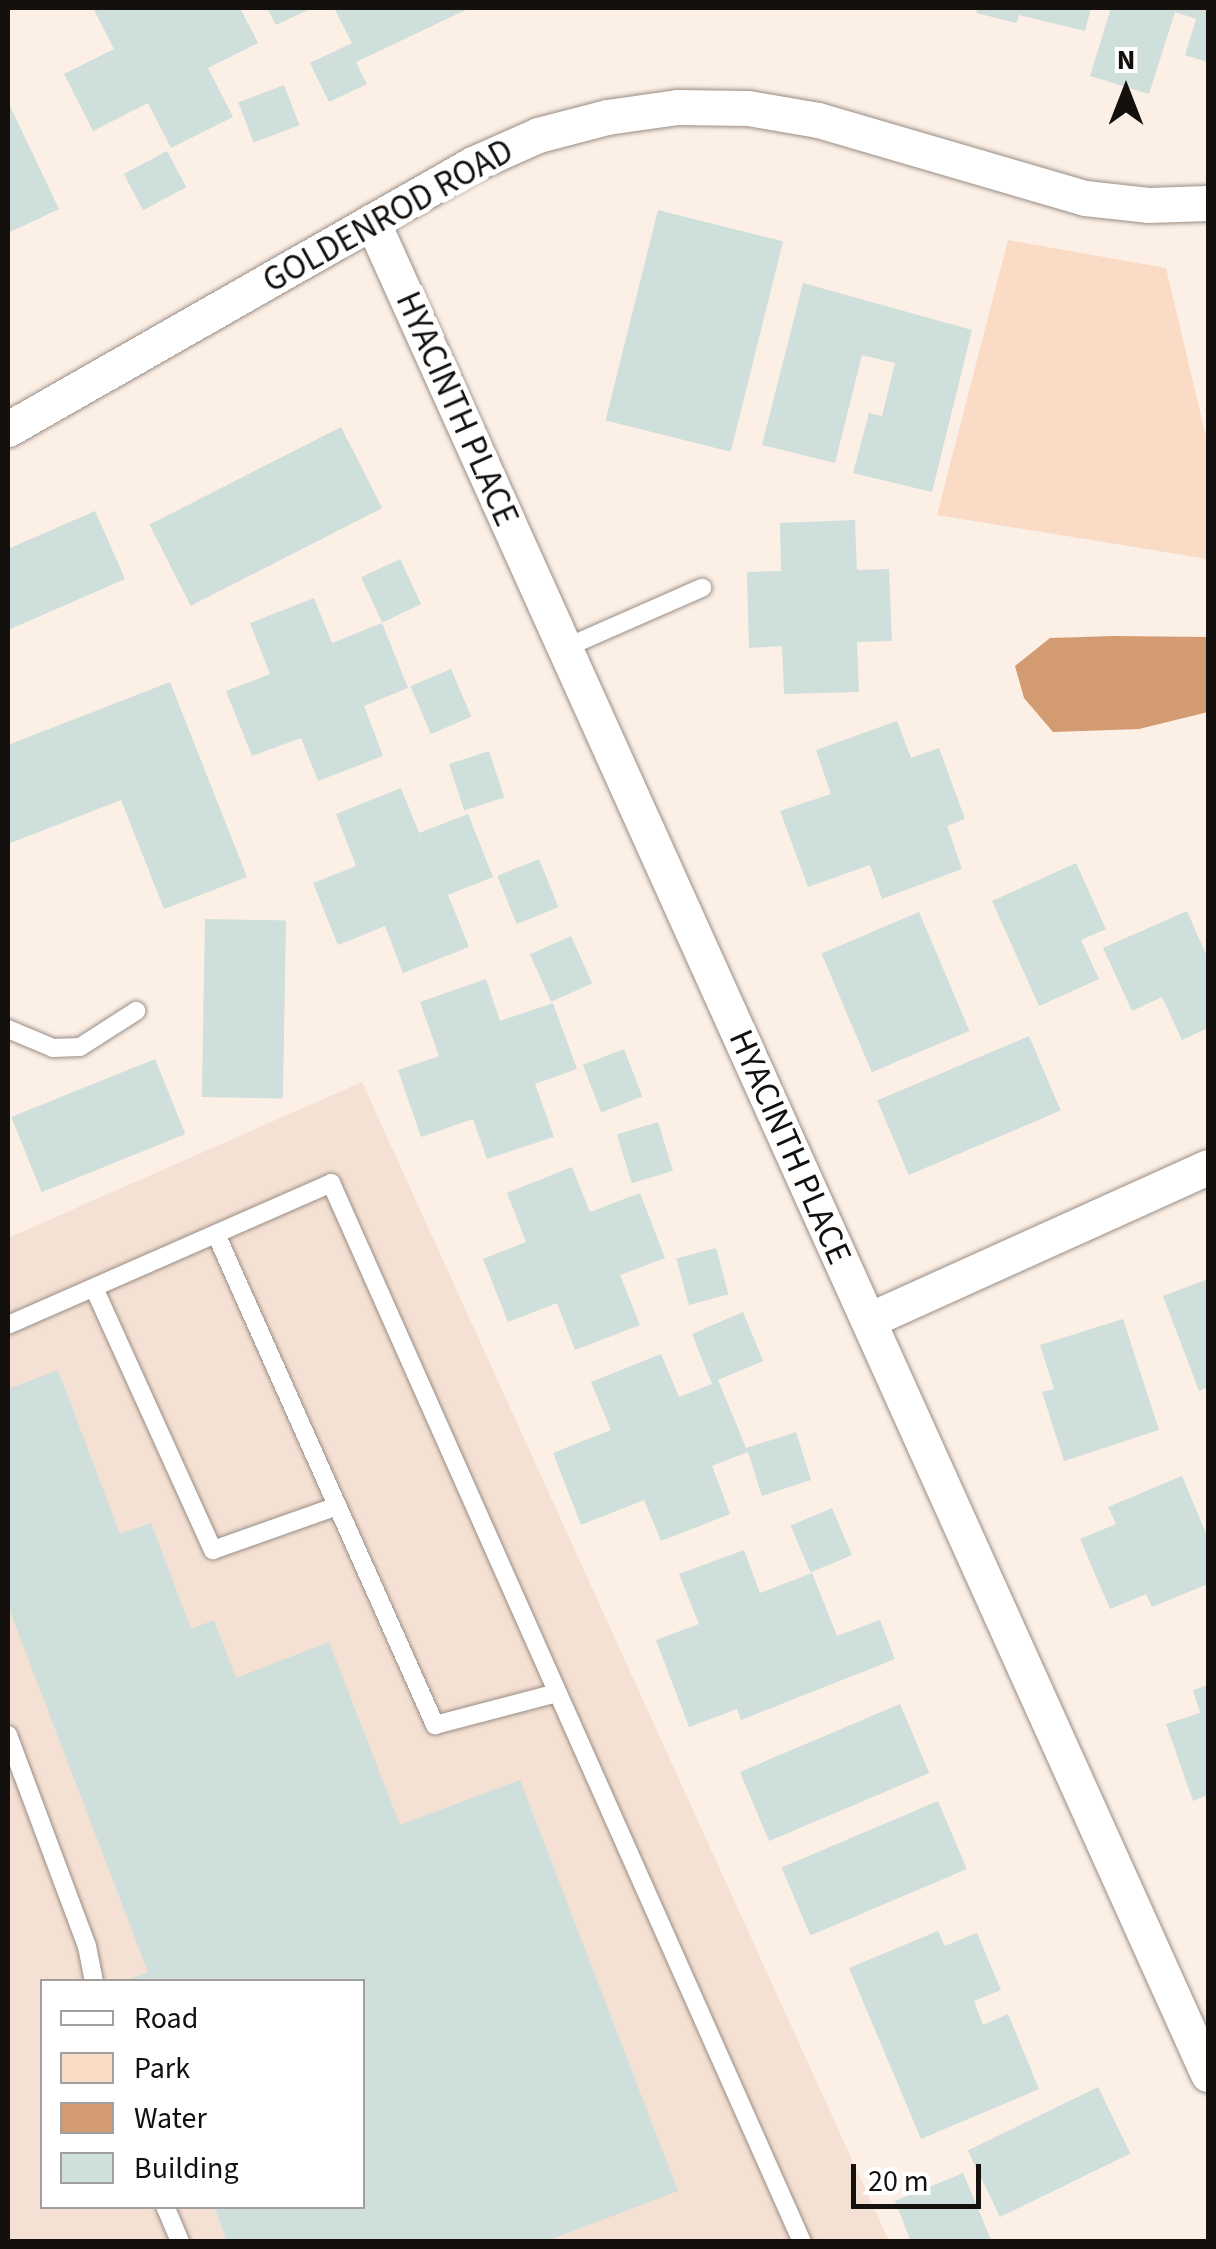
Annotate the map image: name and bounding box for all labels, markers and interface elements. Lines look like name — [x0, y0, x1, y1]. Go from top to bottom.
north arrow — [1076, 40, 1176, 140]
text: N — [1117, 40, 1135, 80]
street label: GOLDENROD ROAD — [256, 130, 520, 302]
street label: HYACINTH PLACE — [387, 285, 527, 533]
street label: HYACINTH PLACE — [720, 1023, 860, 1271]
legend — [40, 1979, 365, 2209]
text: Road — [134, 1997, 198, 2040]
text: Park — [134, 2047, 190, 2090]
text: Water — [134, 2097, 207, 2140]
scale bar — [856, 2144, 986, 2206]
text: Building — [134, 2147, 239, 2190]
text: 20 m — [868, 2160, 929, 2203]

